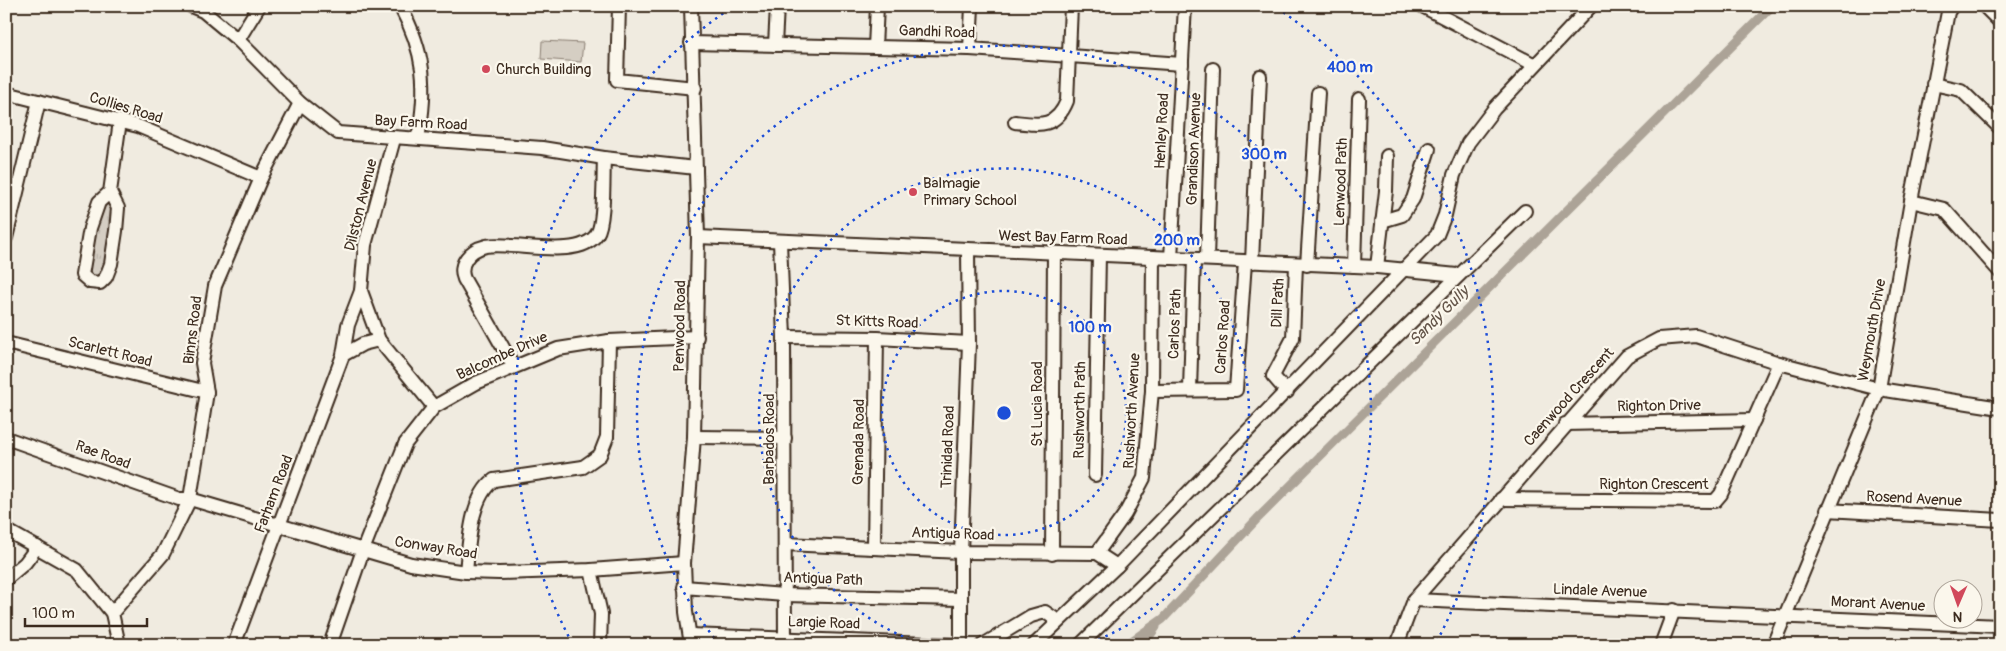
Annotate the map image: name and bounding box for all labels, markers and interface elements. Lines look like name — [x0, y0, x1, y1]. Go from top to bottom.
street label: Gandhi Road — [898, 21, 976, 43]
text: 400 m — [1327, 58, 1373, 77]
place label: Church Building — [496, 60, 591, 79]
marker: Church Building — [480, 63, 492, 75]
street label: Collies Road — [87, 88, 165, 128]
street label: Henley Road — [1151, 92, 1173, 170]
street label: Grandison Avenue — [1183, 92, 1205, 206]
street label: Bay Farm Road — [374, 111, 468, 135]
street label: Lenwood Path — [1330, 138, 1352, 226]
text: 300 m — [1241, 145, 1287, 164]
street label: Dilston Avenue — [340, 156, 382, 253]
place label: Balmagie Primary School — [923, 174, 1017, 210]
marker: Balmagie Primary School — [907, 186, 919, 198]
street label: West Bay Farm Road — [998, 226, 1128, 250]
text: 200 m — [1154, 231, 1200, 250]
street label: Weymouth Drive — [1854, 277, 1890, 383]
street label: Dill Path — [1267, 278, 1289, 328]
street label: Penwood Road — [670, 280, 690, 372]
water label: Sandy Gully — [1405, 280, 1475, 350]
street label: Carlos Path — [1164, 288, 1186, 360]
street label: Binns Road — [179, 295, 207, 365]
street label: Carlos Road — [1211, 299, 1235, 375]
street label: St Kitts Road — [835, 311, 919, 333]
text: 100 m — [1069, 318, 1111, 337]
street label: Balcombe Drive — [454, 327, 551, 385]
street label: Scarlett Road — [66, 332, 154, 372]
street label: Caenwood Crescent — [1520, 343, 1619, 450]
street label: Rushworth Avenue — [1119, 352, 1145, 469]
street label: St Lucia Road — [1028, 361, 1047, 447]
street label: Rushworth Path — [1070, 361, 1090, 459]
street label: Barbados Road — [760, 393, 779, 485]
street label: Righton Drive — [1617, 396, 1702, 416]
street label: Grenada Road — [849, 399, 869, 485]
centre of rings — [995, 404, 1013, 422]
street label: Trinidad Road — [937, 405, 959, 489]
street label: Rae Road — [73, 436, 133, 474]
street label: Farham Road — [250, 452, 298, 536]
street label: Righton Crescent — [1599, 475, 1710, 494]
street label: Rosend Avenue — [1866, 487, 1963, 511]
street label: Antigua Road — [911, 523, 995, 545]
street label: Conway Road — [393, 532, 479, 564]
street label: Antigua Path — [783, 568, 863, 590]
north arrow — [1934, 578, 1984, 628]
street label: Lindale Avenue — [1553, 580, 1648, 602]
street label: Morant Avenue — [1830, 592, 1926, 616]
scale bar — [25, 596, 148, 628]
text: 100 m — [32, 604, 75, 623]
text: N — [1953, 608, 1963, 625]
street label: Largie Road — [787, 612, 861, 634]

